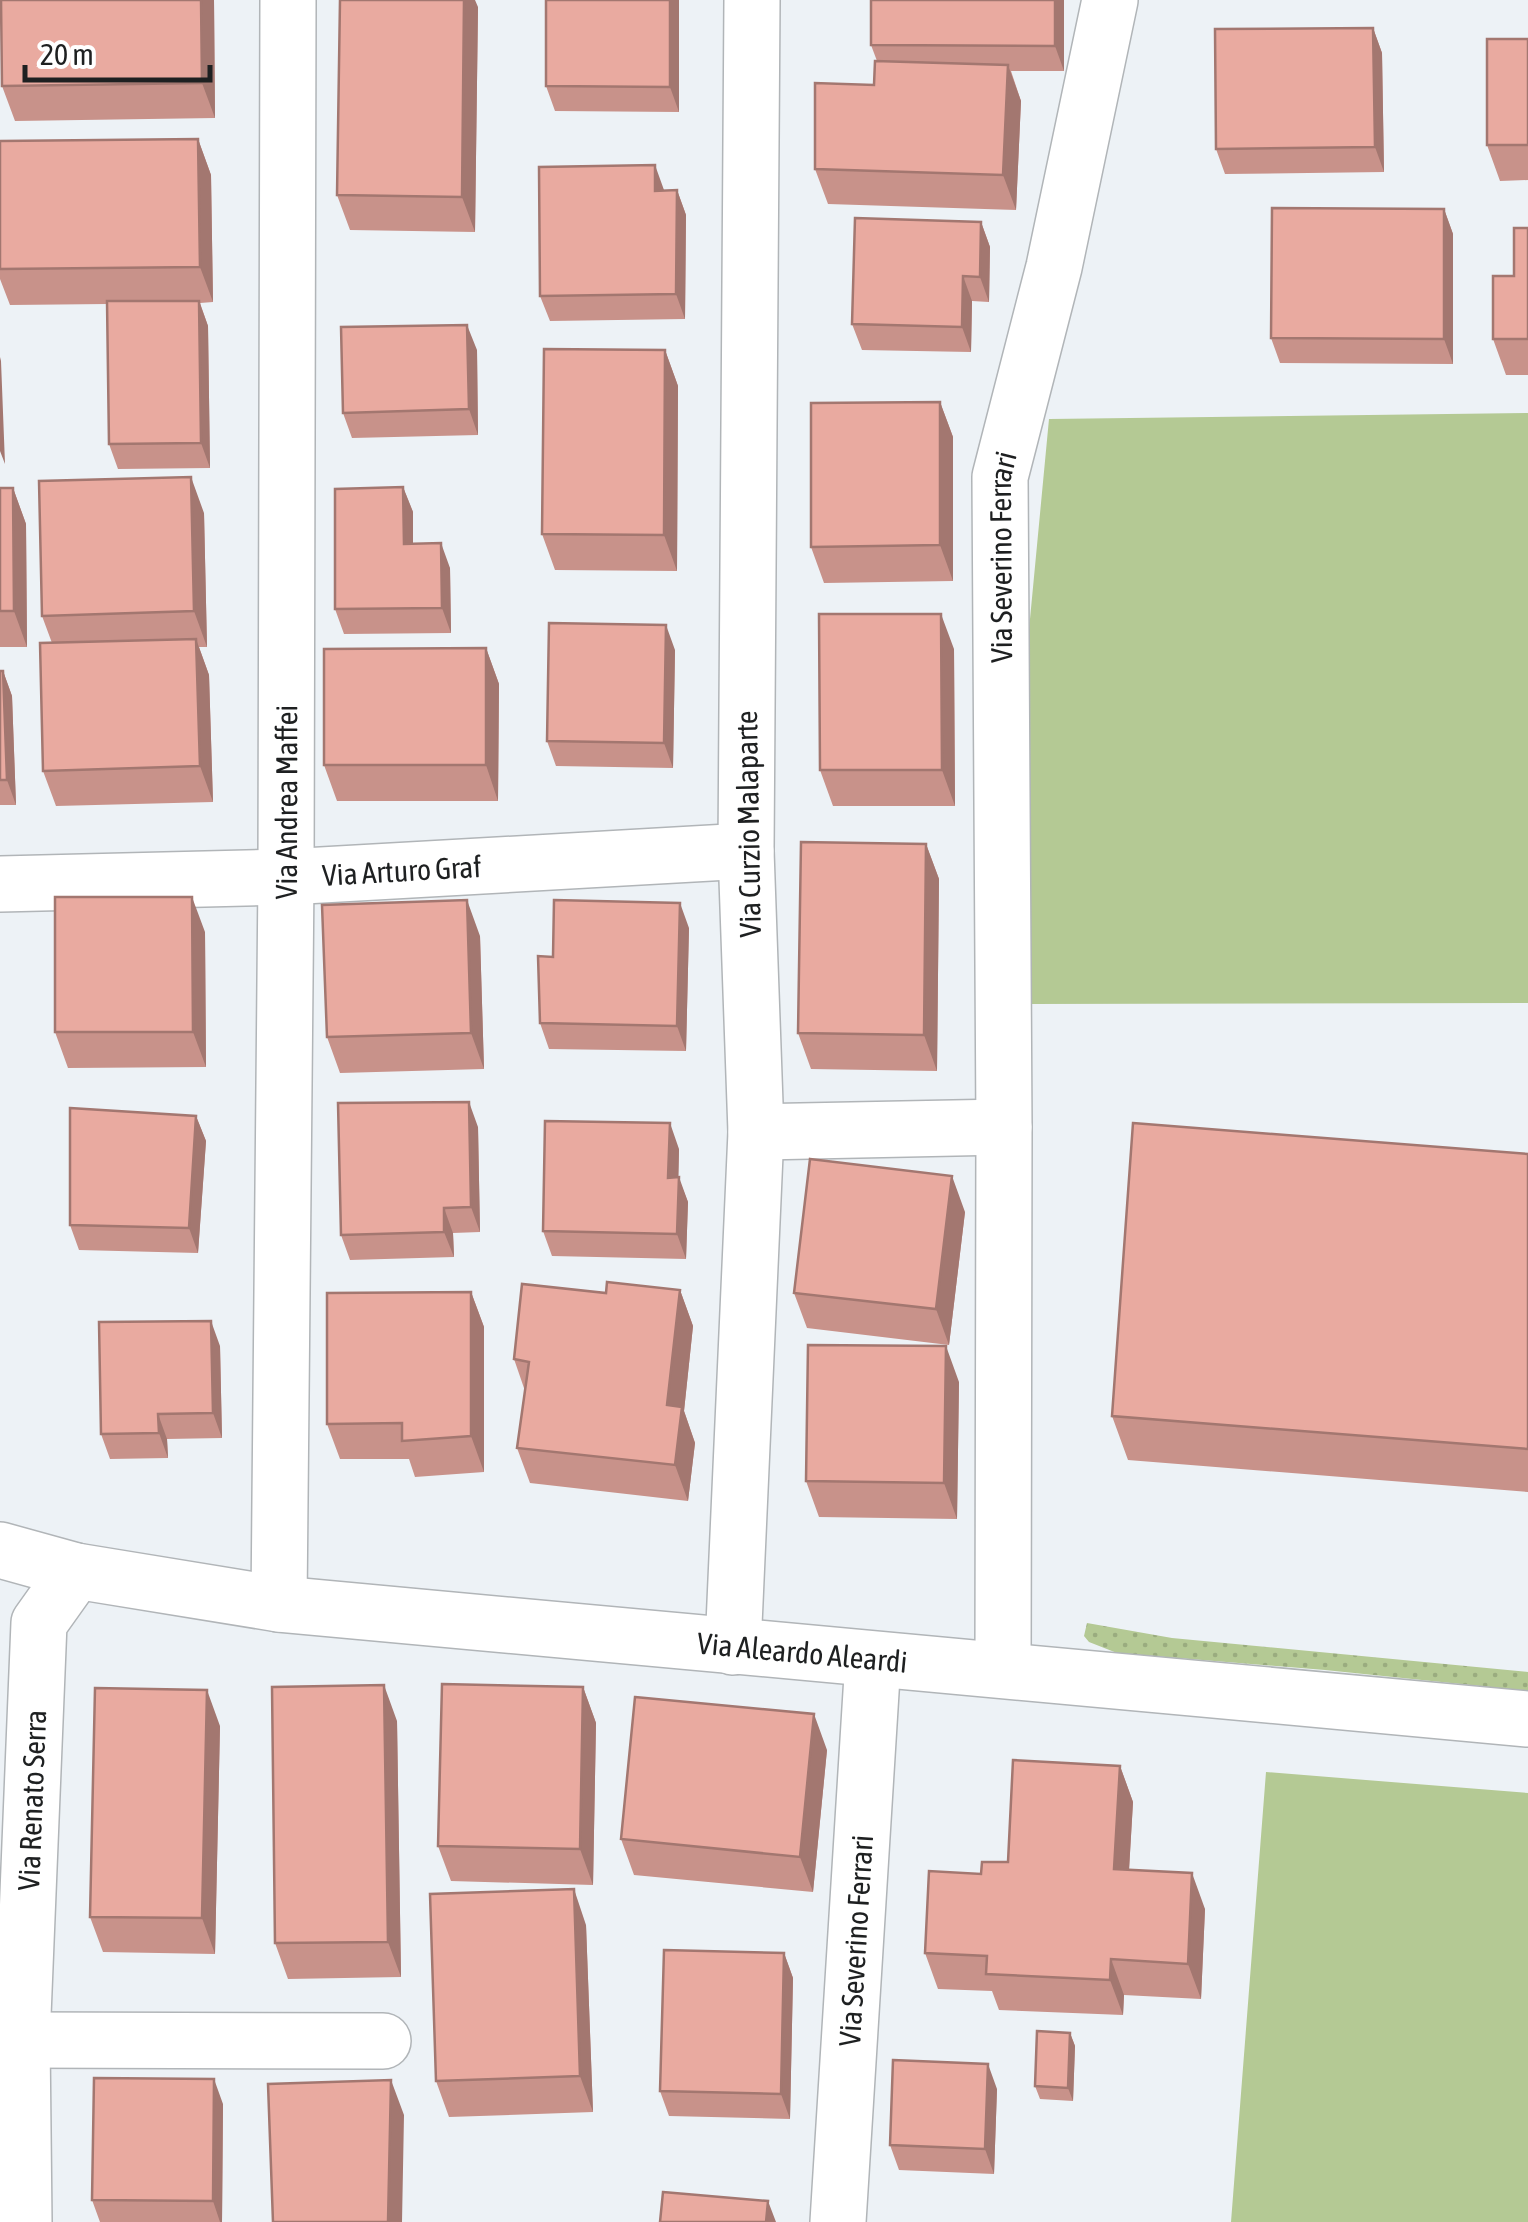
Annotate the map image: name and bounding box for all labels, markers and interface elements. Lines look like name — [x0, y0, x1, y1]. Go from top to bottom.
scale bar — [25, 20, 210, 82]
text: 20 m — [40, 37, 94, 71]
street label: Via Severino Ferrari — [983, 448, 1023, 663]
street label: Via Andrea Maffei — [269, 705, 303, 900]
street label: Via Curzio Malaparte — [729, 710, 767, 938]
street label: Via Arturo Graf — [321, 849, 482, 892]
street label: Via Aleardo Aleardi — [696, 1626, 909, 1679]
street label: Via Renato Serra — [11, 1709, 52, 1891]
street label: Via Severino Ferrari — [832, 1834, 879, 2047]

